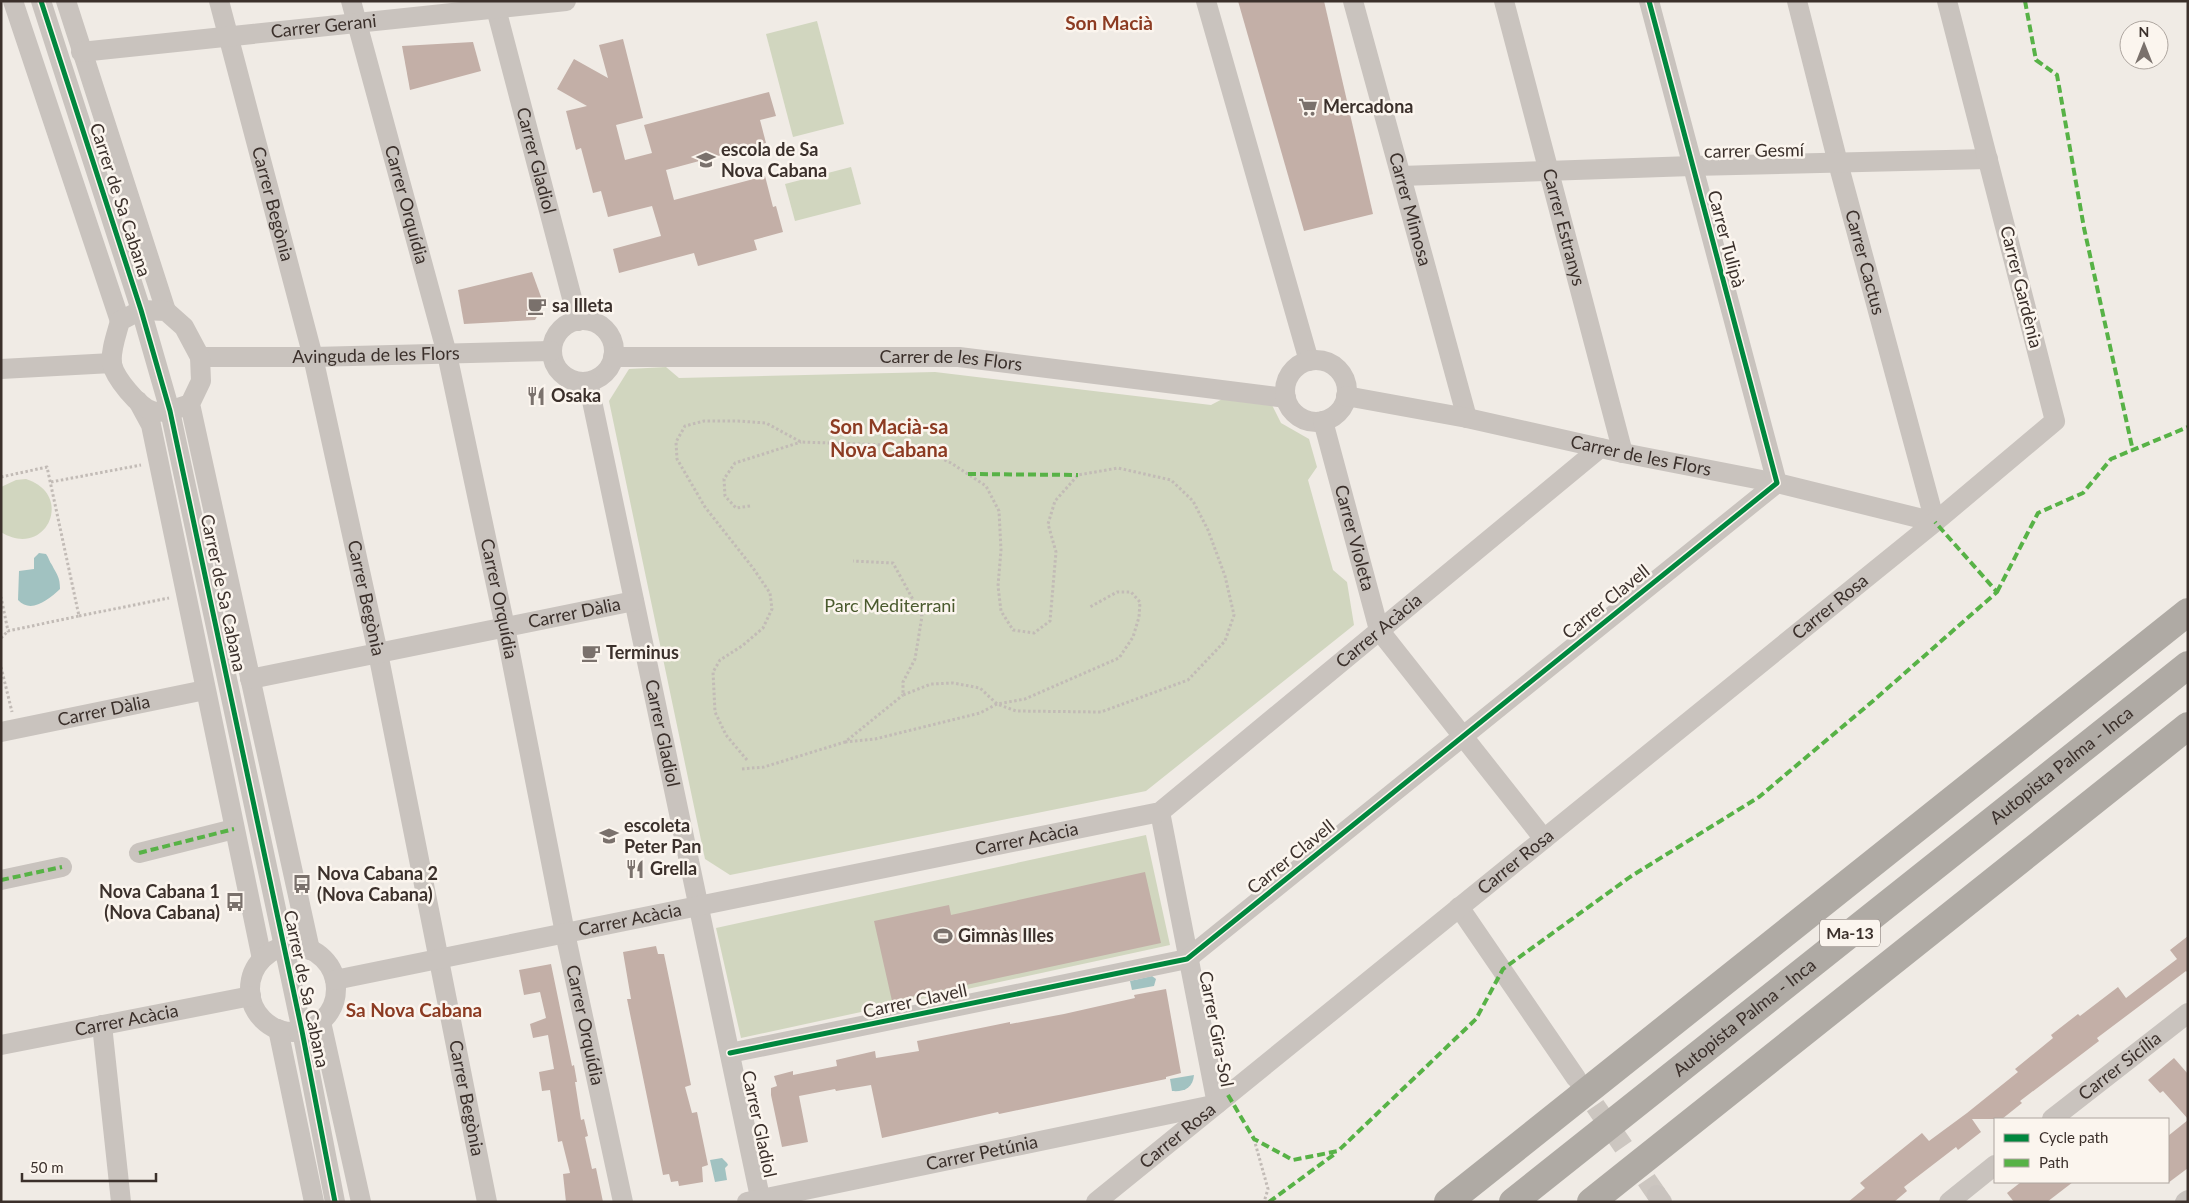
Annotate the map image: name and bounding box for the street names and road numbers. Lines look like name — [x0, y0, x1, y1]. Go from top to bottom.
street label: Carrer Gerani — [270, 9, 378, 42]
street label: Carrer Gladiol — [512, 105, 561, 216]
street label: Carrer de Sa Cabana — [86, 120, 156, 279]
street label: carrer Gesmí — [1704, 138, 1805, 162]
street label: Carrer Orquídia — [381, 142, 434, 266]
street label: Carrer Begònia — [248, 144, 299, 264]
street label: Carrer Mimosa — [1385, 150, 1437, 268]
street label: Carrer Estranys — [1539, 166, 1591, 288]
street label: Carrer Tulipà — [1703, 188, 1751, 290]
street label: Carrer Cactus — [1841, 207, 1891, 317]
street label: Carrer Gardènia — [1996, 223, 2048, 350]
street label: Avinguda de les Flors — [292, 341, 460, 367]
street label: Carrer de les Flors — [879, 345, 1024, 375]
street label: Carrer de les Flors — [1569, 430, 1714, 480]
street label: Carrer Violeta — [1331, 482, 1380, 593]
street label: Carrer de Sa Cabana — [197, 512, 251, 674]
street label: Carrer Orquídia — [476, 536, 523, 661]
street label: Carrer Begònia — [344, 538, 390, 658]
street label: Carrer Clavell — [1557, 559, 1654, 643]
street label: Carrer Rosa — [1787, 569, 1872, 644]
street label: Carrer Acàcia — [1331, 588, 1426, 672]
street label: Carrer Dàlia — [526, 592, 622, 632]
street label: Carrer Gladiol — [641, 677, 685, 789]
street label: Carrer Dàlia — [55, 690, 152, 730]
street label: Autopista Palma - Inca — [1985, 701, 2137, 828]
street label: Carrer Clavell — [1242, 814, 1339, 898]
street label: Carrer Acàcia — [973, 817, 1080, 859]
street label: Carrer Rosa — [1472, 824, 1557, 899]
street label: Carrer Acàcia — [576, 898, 683, 940]
street label: Carrer de Sa Cabana — [280, 908, 334, 1070]
road number: Ma-13 — [1820, 920, 1880, 946]
street label: Autopista Palma - Inca — [1668, 953, 1820, 1081]
street label: Carrer Orquídia — [562, 963, 609, 1087]
street label: Carrer Gira-Sol — [1195, 969, 1239, 1089]
street label: Carrer Clavell — [861, 978, 969, 1022]
street label: Carrer Acàcia — [73, 999, 180, 1040]
street label: Carrer Sicília — [2073, 1026, 2165, 1104]
street label: Carrer Begònia — [445, 1038, 490, 1158]
street label: Carrer Gladiol — [738, 1068, 782, 1179]
street label: Carrer Rosa — [1134, 1098, 1219, 1173]
street label: Carrer Petúnia — [924, 1130, 1040, 1174]

